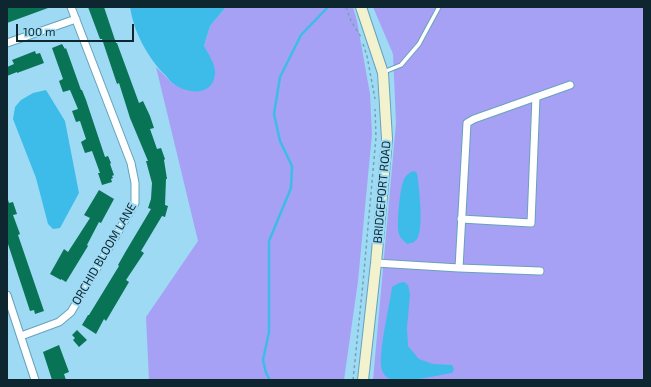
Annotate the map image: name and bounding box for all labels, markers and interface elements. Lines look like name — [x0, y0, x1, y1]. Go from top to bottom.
scale bar — [18, 16, 136, 42]
text: 100 m — [23, 24, 55, 38]
street label: BRIDGEPORT ROAD — [370, 140, 394, 244]
street label: ORCHID BLOOM LANE — [69, 200, 139, 308]

